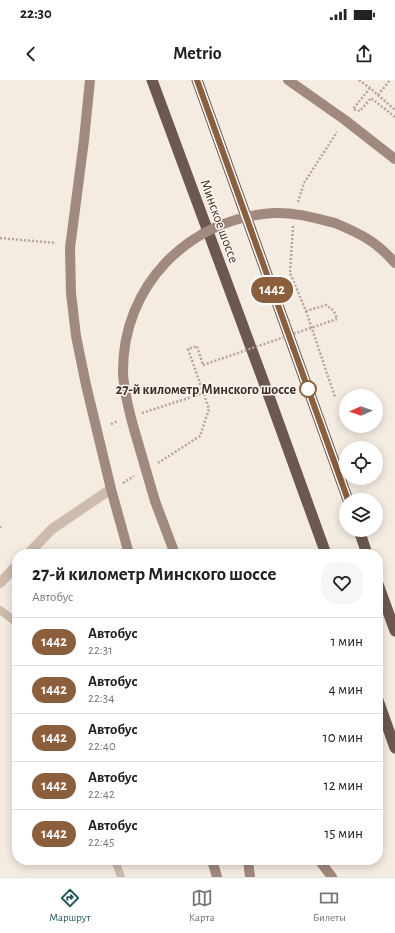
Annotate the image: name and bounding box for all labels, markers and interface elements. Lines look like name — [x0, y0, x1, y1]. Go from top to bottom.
text: 22:30 — [20, 6, 52, 21]
icon: back — [20, 43, 42, 65]
icon: share — [353, 43, 375, 65]
text: Metrio — [173, 45, 222, 63]
street label: Минское шоссе — [197, 178, 241, 265]
line badge: 1442 — [244, 277, 300, 303]
text: 1442 — [259, 283, 285, 297]
marker: 27-й километр Минского шоссе — [299, 380, 317, 398]
place label: 27-й километр Минского шоссе — [116, 383, 296, 397]
north arrow — [339, 389, 383, 433]
map controls — [339, 389, 383, 537]
button: locate — [339, 441, 383, 485]
button: layers — [339, 493, 383, 537]
button: heart — [321, 562, 363, 604]
text: 27-й километр Минского шоссе — [32, 565, 277, 584]
text: Автобус — [32, 591, 73, 604]
text: Автобус — [88, 626, 138, 641]
text: 1 мин — [330, 634, 363, 649]
text: 1442 — [41, 635, 67, 649]
text: 22:31 — [88, 644, 113, 657]
text: Автобус — [88, 674, 138, 689]
text: 4 мин — [328, 682, 363, 697]
text: 1442 — [41, 683, 67, 697]
text: 22:34 — [88, 692, 114, 705]
text: Автобус — [88, 722, 138, 737]
text: 10 мин — [323, 730, 363, 745]
text: 1442 — [41, 731, 67, 745]
text: 22:40 — [88, 740, 116, 753]
text: Автобус — [88, 770, 138, 785]
text: 12 мин — [324, 778, 363, 793]
text: 1442 — [41, 779, 67, 793]
text: 22:42 — [88, 788, 115, 801]
text: Автобус — [88, 818, 138, 833]
text: 15 мин — [324, 826, 363, 841]
text: 1442 — [41, 827, 67, 841]
text: 22:45 — [88, 836, 115, 849]
tab: Маршрут — [49, 887, 90, 924]
tab: Карта — [189, 887, 215, 924]
tab: Билеты — [313, 887, 346, 924]

